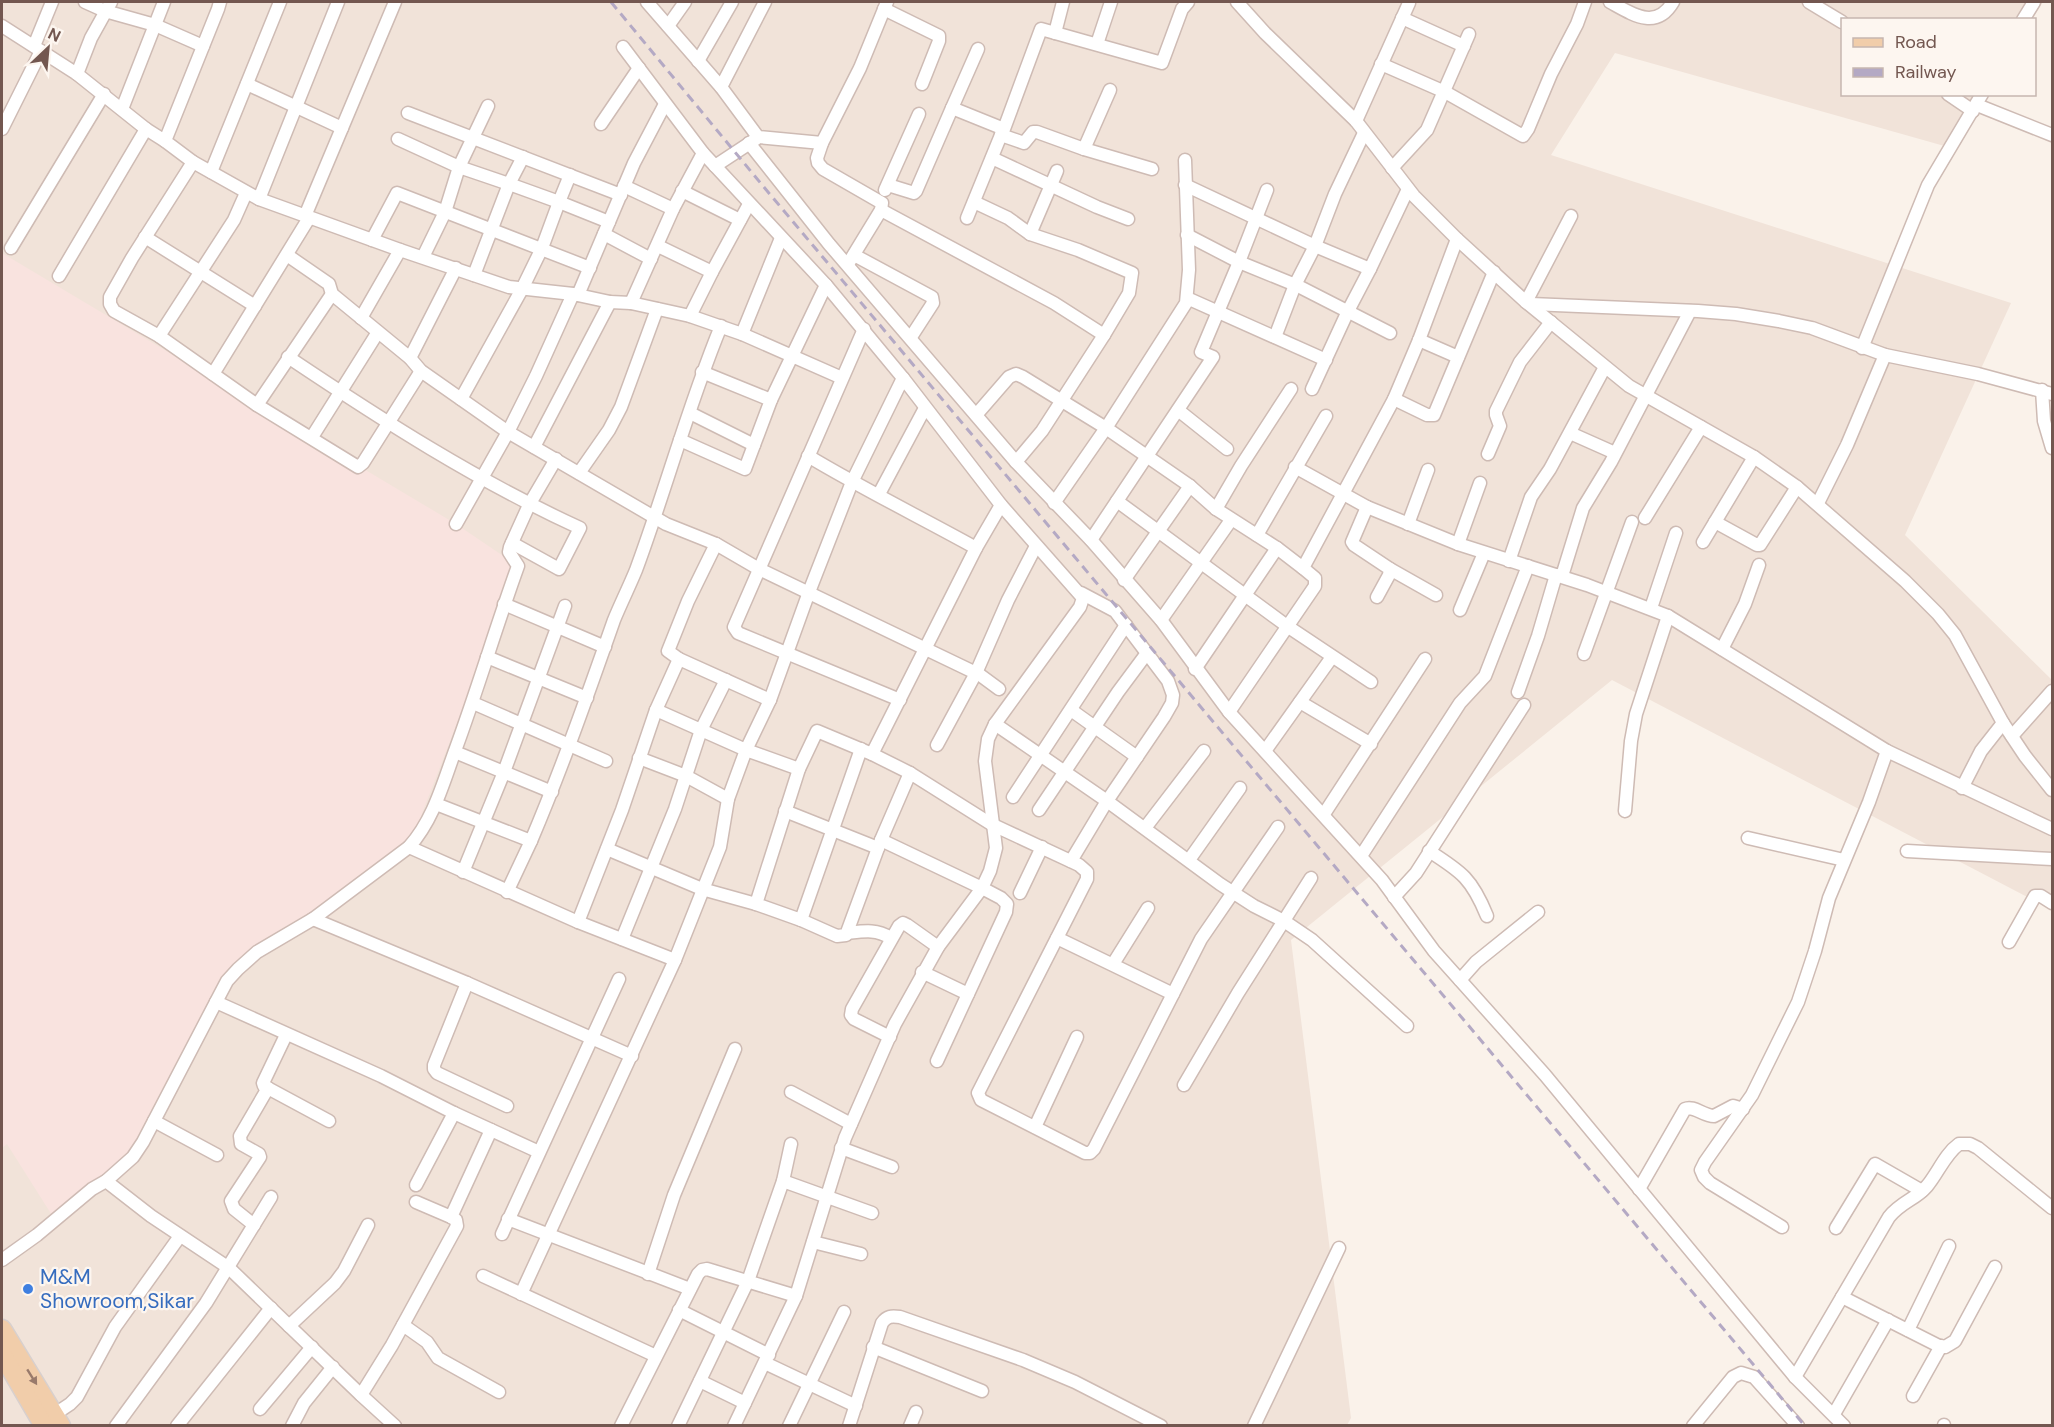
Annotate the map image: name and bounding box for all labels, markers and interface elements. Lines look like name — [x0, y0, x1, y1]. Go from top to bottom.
north arrow — [18, 18, 78, 78]
legend — [1841, 18, 2036, 96]
text: N — [45, 23, 64, 47]
text: Road — [1895, 30, 1937, 54]
text: Railway — [1895, 60, 1957, 84]
place label: M&M Showroom,Sikar — [40, 1263, 194, 1315]
marker: M&M Showroom,Sikar — [21, 1282, 35, 1296]
one-way arrow — [26, 1369, 37, 1385]

